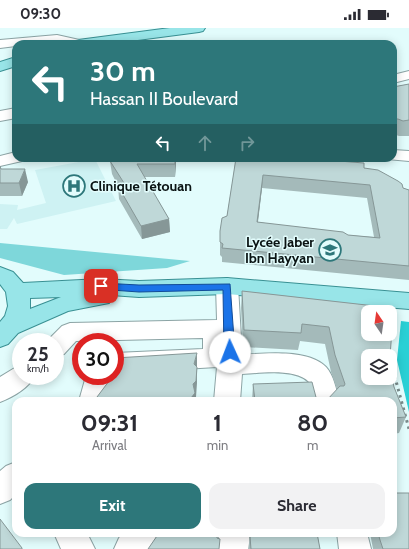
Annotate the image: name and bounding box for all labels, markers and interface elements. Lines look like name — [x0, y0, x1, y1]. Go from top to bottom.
text: 09:30 — [20, 5, 61, 23]
text: 30 m — [90, 54, 156, 88]
icon: left — [24, 56, 76, 108]
text: Hassan II Boulevard — [90, 88, 238, 110]
icon: left — [152, 132, 174, 154]
icon: ahead — [194, 132, 216, 154]
icon: right — [236, 132, 258, 154]
hospital icon: Clinique Tétouan — [61, 173, 87, 199]
place label: Clinique Tétouan — [90, 177, 192, 195]
place label: Lycée Jaber Ibn Hayyan — [245, 233, 314, 267]
school or university icon: Lycée Jaber Ibn Hayyan — [317, 237, 343, 263]
pin — [84, 269, 118, 303]
icon: arrive — [90, 275, 112, 297]
north arrow — [361, 305, 397, 341]
map controls — [361, 305, 397, 385]
position arrow — [209, 331, 251, 373]
speed limit sign: 30 — [72, 333, 124, 385]
text: 25 — [27, 342, 49, 366]
button: layers — [361, 349, 397, 385]
text: km/h — [27, 362, 49, 375]
text: 09:31 — [81, 408, 138, 437]
text: 1 — [213, 408, 222, 437]
text: 80 — [297, 408, 328, 437]
text: Arrival — [92, 437, 127, 453]
text: min — [207, 437, 228, 453]
text: m — [307, 437, 318, 453]
button: Exit — [24, 483, 201, 529]
button: Share — [209, 483, 385, 529]

